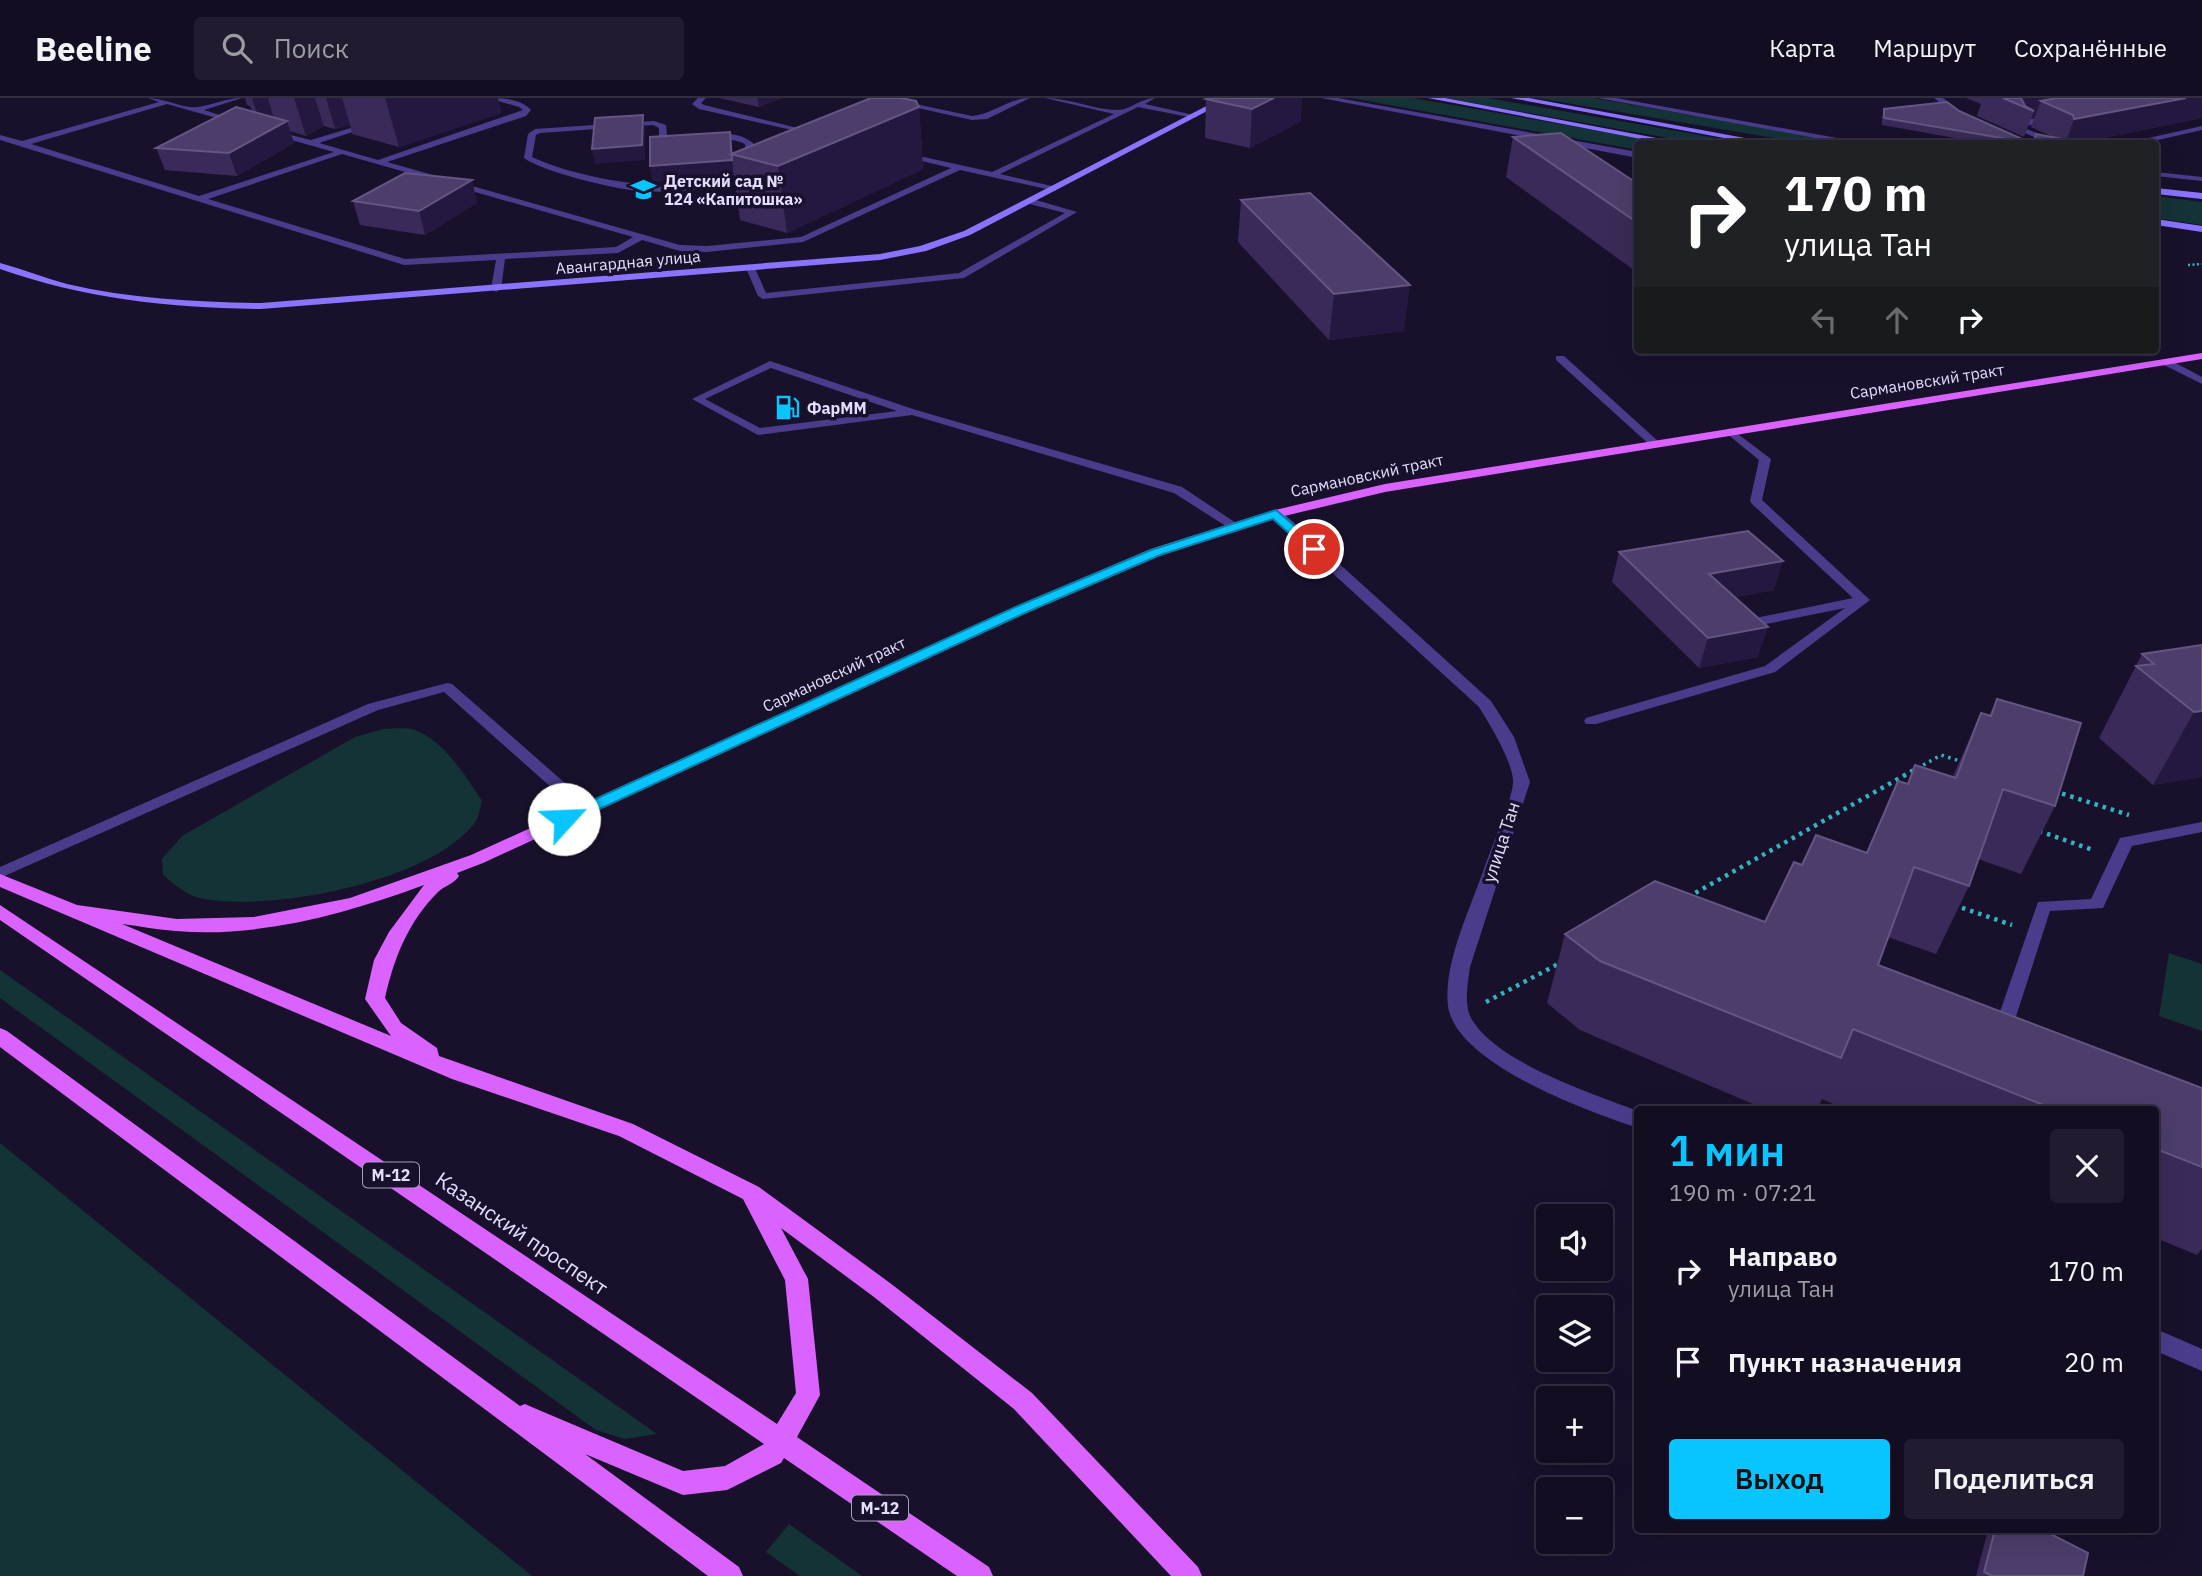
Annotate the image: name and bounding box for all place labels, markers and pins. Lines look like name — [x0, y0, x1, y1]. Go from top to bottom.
place label: Детский сад № 124 «Капитошка» — [664, 171, 802, 209]
school or university icon: Детский сад № 124 «Капитошка» — [630, 176, 658, 204]
fuel station icon: ФарММ — [773, 394, 801, 422]
place label: ФарММ — [807, 398, 867, 418]
pin — [1284, 519, 1344, 579]

